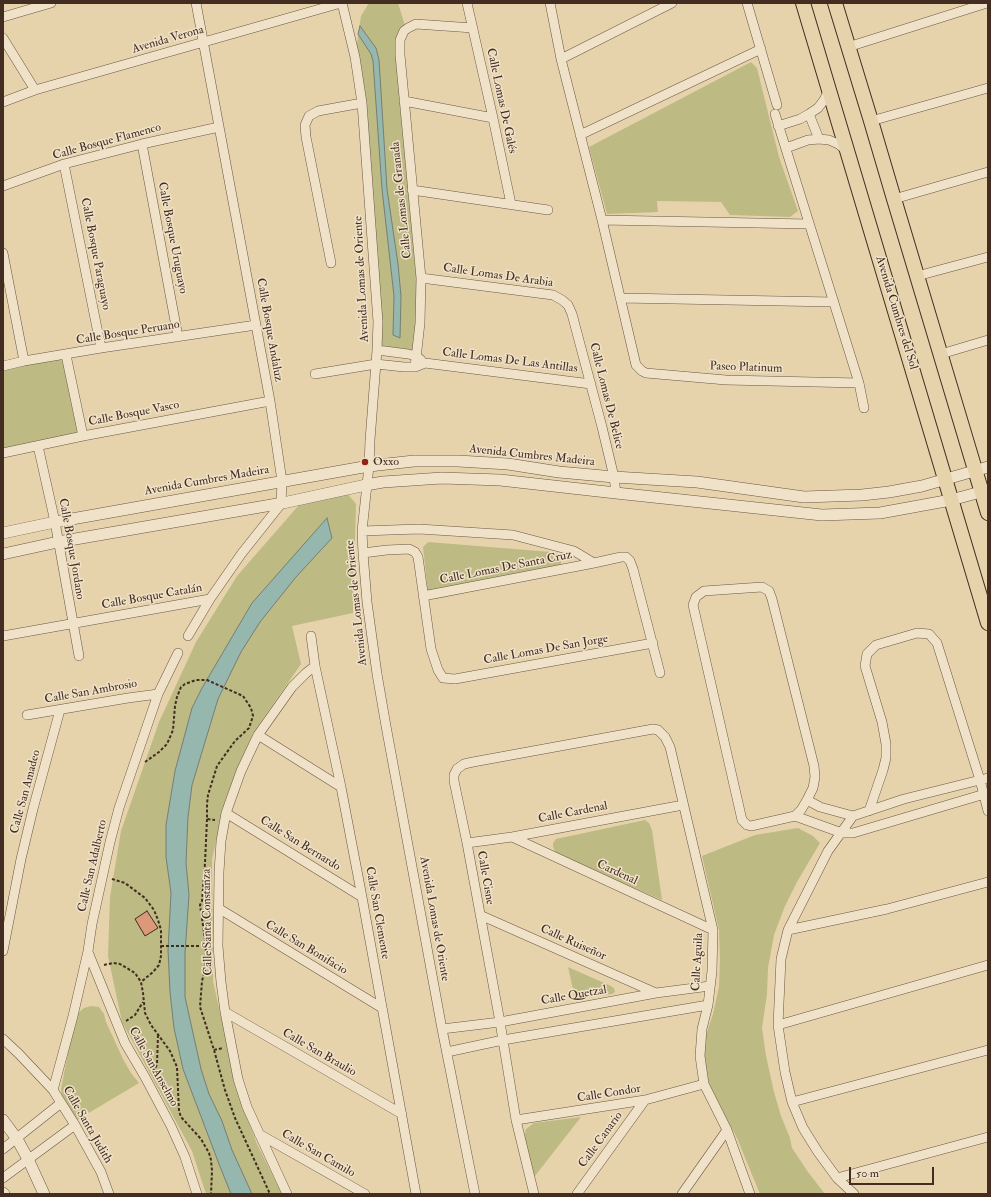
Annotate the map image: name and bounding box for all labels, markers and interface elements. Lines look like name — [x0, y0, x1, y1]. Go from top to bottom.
street label: Avenida Verona — [130, 23, 206, 57]
street label: Calle Lomas De Galés — [483, 47, 519, 155]
street label: Calle Bosque Flamenco — [51, 121, 163, 163]
street label: Calle Lomas de Granada — [389, 141, 415, 259]
street label: Calle Bosque Uruguayo — [154, 181, 190, 295]
street label: Calle Bosque Paraguayo — [77, 197, 113, 311]
street label: Avenida Lomas de Oriente — [352, 216, 372, 342]
street label: Avenida Cumbres del Sol — [872, 254, 920, 372]
street label: Calle Lomas De Arabia — [442, 261, 554, 291]
street label: Calle Bosque Andaluz — [253, 277, 285, 383]
street label: Calle Bosque Peruano — [75, 318, 181, 348]
street label: Calle Lomas De Belice — [586, 341, 626, 451]
street label: Calle Lomas De Las Antillas — [441, 346, 579, 376]
street label: Paseo Platinum — [709, 360, 783, 376]
street label: Calle Bosque Vasco — [87, 398, 181, 430]
street label: Avenida Cumbres Madeira — [469, 442, 595, 470]
place label: Oxxo — [373, 455, 399, 469]
marker: Oxxo — [360, 457, 370, 467]
street label: Avenida Cumbres Madeira — [144, 463, 270, 499]
street label: Calle Bosque Jordano — [55, 497, 87, 601]
street label: Avenida Lomas de Oriente — [343, 539, 371, 667]
street label: Calle Lomas De Santa Cruz — [439, 548, 573, 588]
street label: Calle Bosque Catalán — [101, 581, 203, 613]
street label: Calle Lomas De San Jorge — [483, 632, 609, 668]
street label: Calle San Ambrosio — [44, 677, 138, 707]
street label: Calle San Amadeo — [8, 749, 44, 835]
street label: Calle Cardenal — [537, 799, 609, 827]
street label: Calle San Bernardo — [257, 813, 343, 875]
street label: Calle San Adalberto — [75, 819, 111, 913]
street label: Calle Cisne — [473, 850, 497, 906]
street label: Avenida Lomas de Oriente — [416, 856, 452, 982]
street label: Cardenal — [594, 857, 640, 889]
street label: Calle San Clemente — [362, 866, 392, 960]
street label: Calle Santa Constanza — [200, 868, 216, 976]
street label: Calle San Bonifacio — [262, 918, 350, 978]
street label: Calle Ruiseñor — [538, 922, 608, 964]
street label: Calle Aguila — [689, 932, 707, 992]
street label: Calle Quetzal — [540, 983, 608, 1009]
street label: Calle San Anselmo — [125, 1025, 181, 1109]
street label: Calle San Braulio — [279, 1026, 359, 1080]
street label: Calle Condor — [576, 1082, 642, 1106]
street label: Calle Santa Judith — [59, 1084, 115, 1166]
street label: Calle Canario — [576, 1109, 626, 1171]
street label: Calle San Camilo — [279, 1127, 357, 1181]
scale bar — [851, 1159, 936, 1185]
text: 50 m — [856, 1166, 879, 1181]

